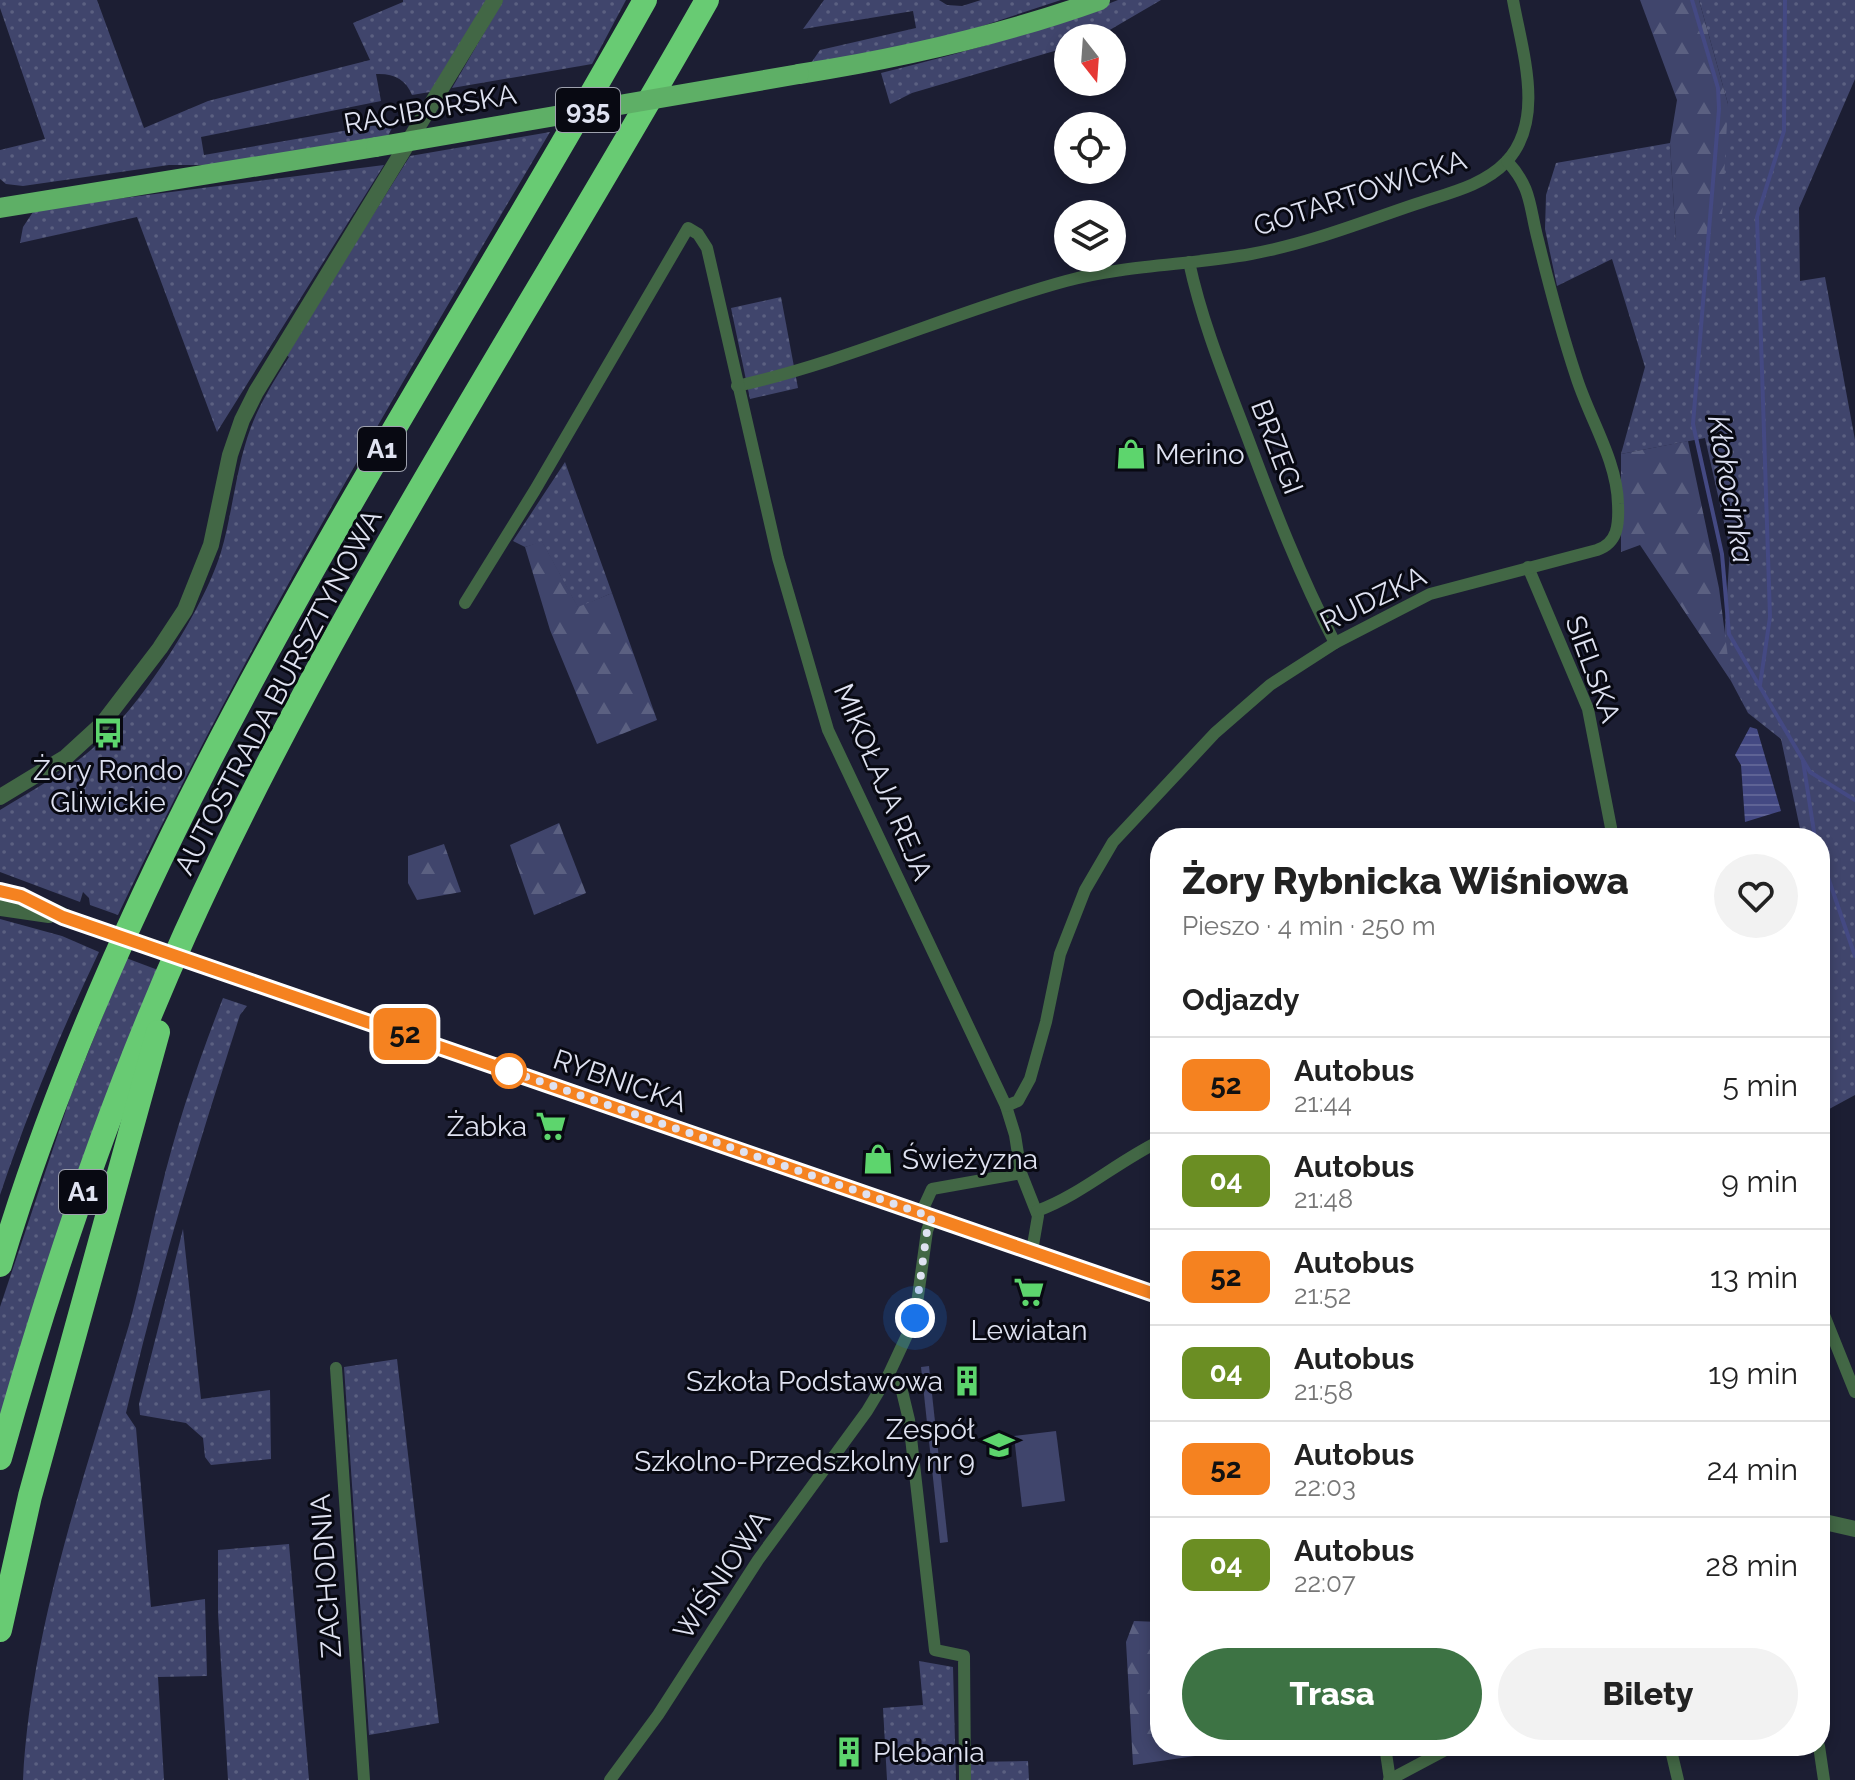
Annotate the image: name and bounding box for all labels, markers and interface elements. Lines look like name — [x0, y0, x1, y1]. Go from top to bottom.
north arrow — [1054, 24, 1126, 96]
map controls — [1054, 24, 1126, 272]
street label: RACIBORSKA — [341, 78, 519, 140]
road number: 935 — [556, 88, 620, 132]
button: locate — [1054, 112, 1126, 184]
street label: GOTARTOWICKA — [1250, 143, 1471, 243]
button: layers — [1054, 200, 1126, 272]
street label: BRZEGI — [1244, 395, 1310, 499]
water label: Kłokocinka — [1701, 412, 1761, 566]
road number: A1 — [358, 427, 406, 471]
shop icon: Merino — [1114, 437, 1148, 471]
place label: Merino — [1155, 438, 1245, 471]
street label: AUTOSTRADA BURSZTYNOWA — [167, 504, 389, 880]
street label: RUDZKA — [1315, 559, 1431, 639]
street label: SIELSKA — [1558, 611, 1628, 727]
street label: MIKOŁAJA REJA — [827, 679, 939, 885]
bus stop icon: Żory Rondo Gliwickie — [91, 716, 125, 750]
place label: Żory Rondo Gliwickie — [33, 754, 183, 819]
button: heart — [1714, 854, 1798, 938]
text: Żory Rybnicka Wiśniowa — [1182, 858, 1629, 903]
text: Pieszo · 4 min · 250 m — [1182, 911, 1436, 941]
text: Odjazdy — [1182, 982, 1299, 1017]
line badge: 52 — [369, 1008, 441, 1060]
text: 52 — [389, 1017, 421, 1050]
street label: RYBNICKA — [549, 1043, 691, 1119]
text: Autobus — [1294, 1053, 1414, 1088]
unlabelled marker — [492, 1054, 526, 1088]
text: 52 — [1210, 1068, 1242, 1101]
text: 5 min — [1722, 1068, 1798, 1103]
text: 21:44 — [1294, 1088, 1352, 1118]
supermarket icon: Żabka — [534, 1109, 568, 1143]
place label: Żabka — [447, 1110, 527, 1143]
shop icon: Świeżyzna — [861, 1142, 895, 1176]
place label: Świeżyzna — [902, 1142, 1038, 1176]
text: Autobus — [1294, 1149, 1414, 1184]
text: 04 — [1209, 1164, 1243, 1197]
text: 9 min — [1721, 1164, 1798, 1199]
road number: A1 — [59, 1170, 107, 1214]
text: 21:48 — [1294, 1184, 1353, 1214]
text: Autobus — [1294, 1245, 1414, 1280]
text: 52 — [1210, 1260, 1242, 1293]
text: 13 min — [1710, 1260, 1798, 1295]
supermarket icon: Lewiatan — [1012, 1275, 1046, 1309]
text: 21:52 — [1294, 1280, 1351, 1310]
your location — [895, 1298, 935, 1338]
place label: Lewiatan — [970, 1314, 1088, 1347]
text: Autobus — [1294, 1341, 1414, 1376]
text: 04 — [1209, 1356, 1243, 1389]
text: 19 min — [1708, 1356, 1798, 1391]
building icon: Szkoła Podstawowa — [950, 1364, 984, 1398]
place label: Szkoła Podstawowa — [686, 1365, 943, 1398]
text: 21:58 — [1294, 1376, 1353, 1406]
place label: Zespół Szkolno-Przedszkolny nr 9 — [634, 1413, 976, 1478]
school or university icon: Zespół Szkolno-Przedszkolny nr 9 — [982, 1428, 1016, 1462]
text: Autobus — [1294, 1437, 1414, 1472]
text: 52 — [1210, 1452, 1242, 1485]
text: 24 min — [1707, 1452, 1798, 1487]
text: 22:03 — [1294, 1472, 1356, 1502]
street label: ZACHODNIA — [304, 1493, 348, 1659]
street label: WIŚNIOWA — [666, 1504, 777, 1646]
text: Autobus — [1294, 1533, 1414, 1568]
text: 04 — [1209, 1548, 1243, 1581]
text: 28 min — [1705, 1548, 1798, 1583]
text: 22:07 — [1294, 1568, 1356, 1598]
button: Trasa — [1182, 1648, 1482, 1740]
button: Bilety — [1498, 1648, 1798, 1740]
building icon: Plebania — [832, 1735, 866, 1769]
place label: Plebania — [873, 1736, 985, 1769]

